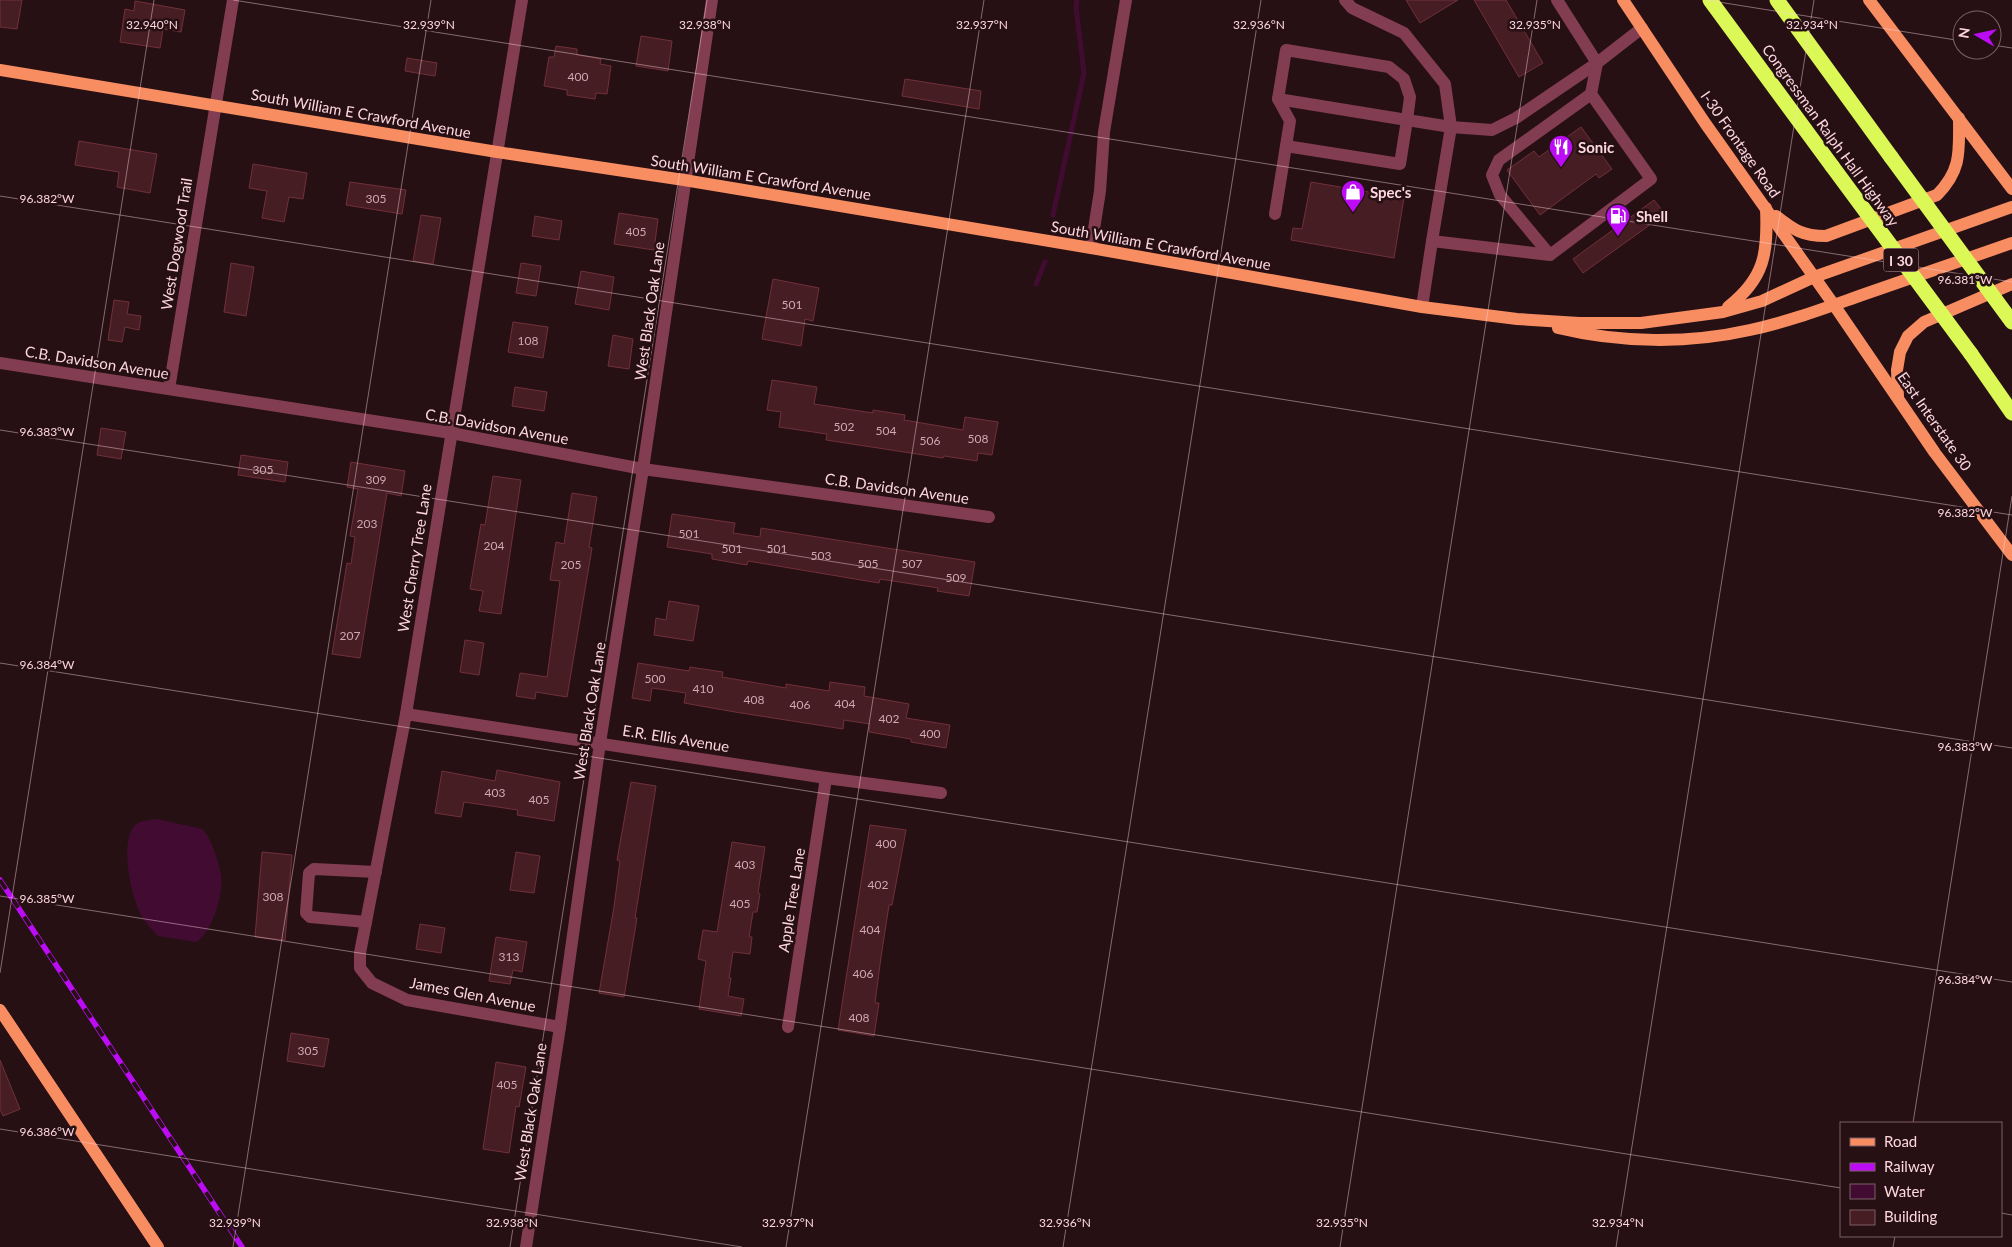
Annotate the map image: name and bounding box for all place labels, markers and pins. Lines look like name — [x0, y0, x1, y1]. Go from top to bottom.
restaurant icon: Sonic — [1548, 134, 1574, 168]
place label: Sonic — [1578, 138, 1614, 156]
shop icon: Spec's — [1340, 179, 1366, 213]
place label: Spec's — [1370, 183, 1412, 201]
fuel station icon: Shell — [1605, 203, 1631, 237]
place label: Shell — [1636, 207, 1668, 225]

